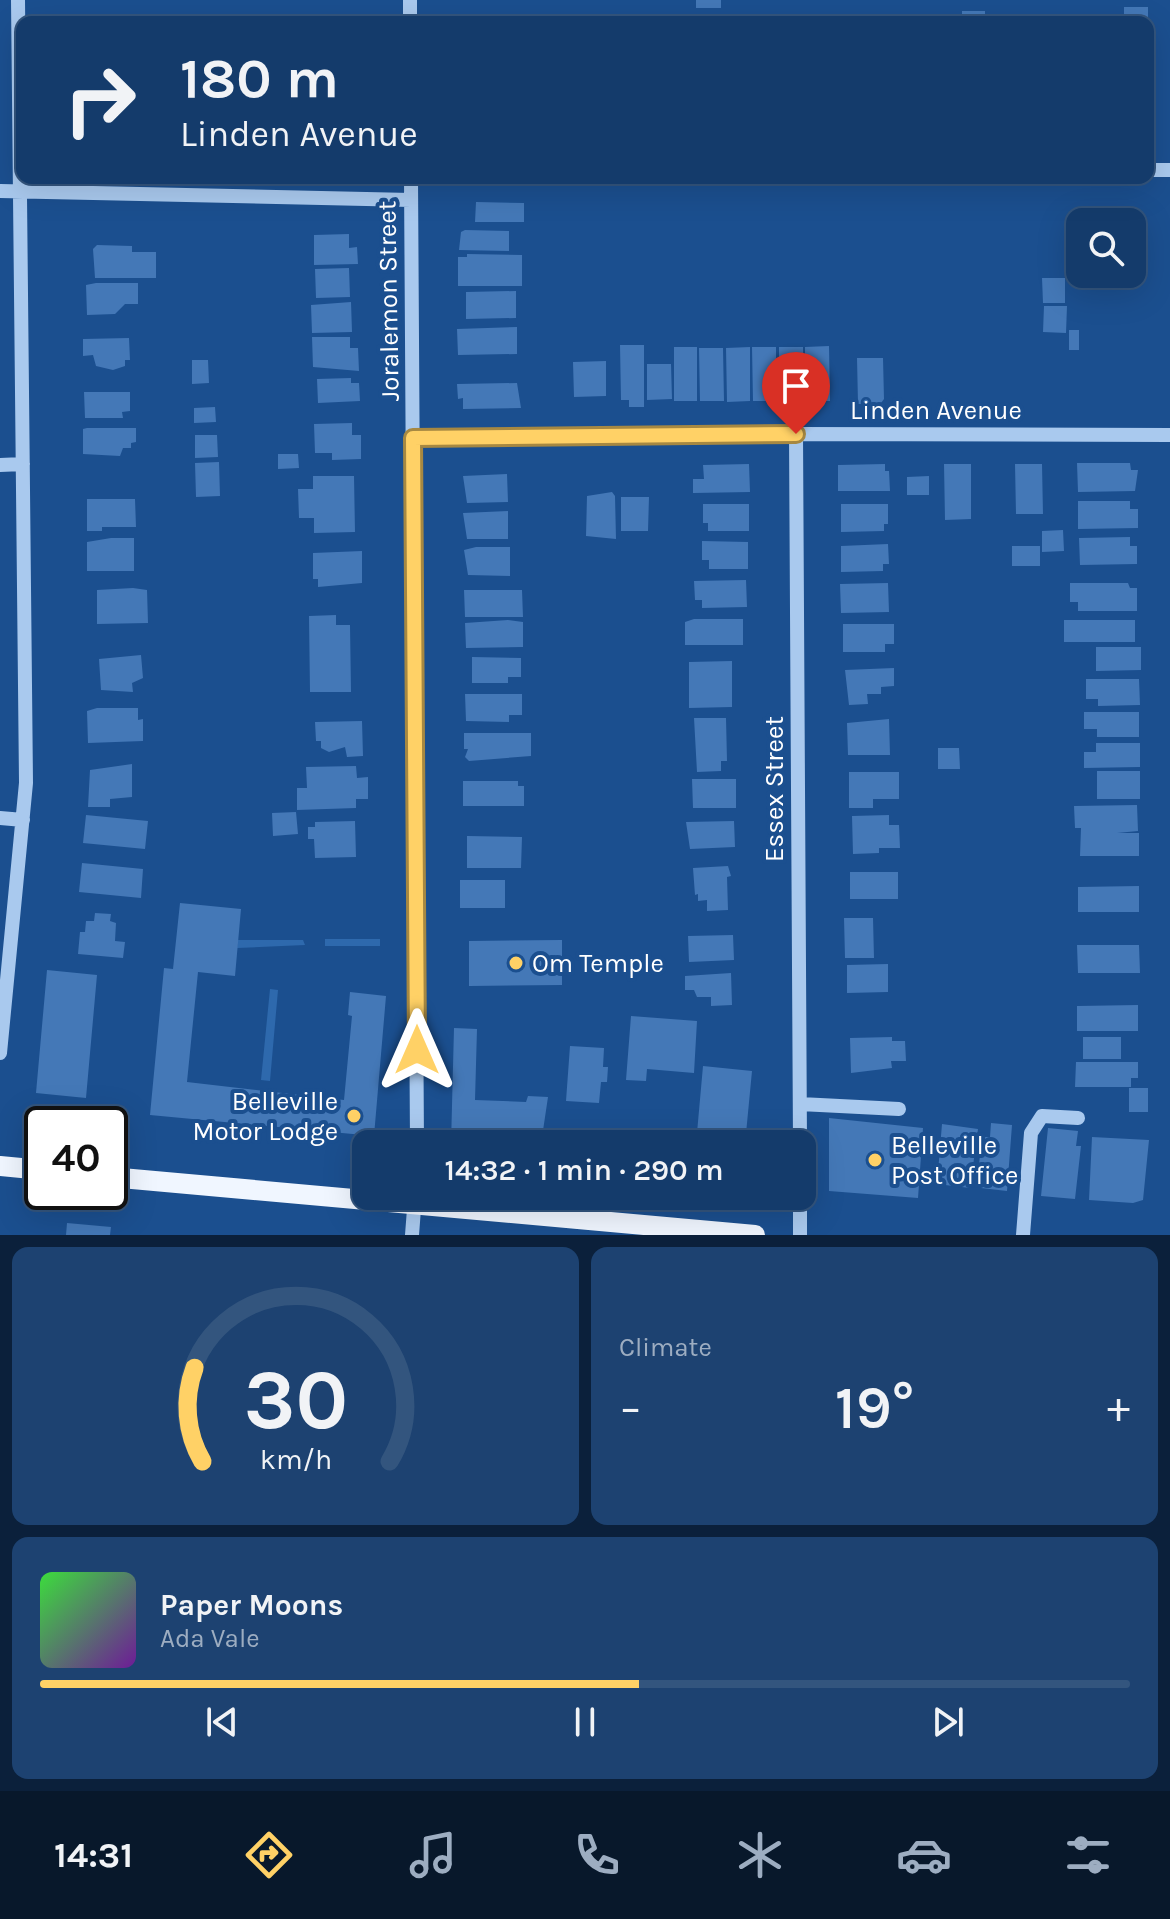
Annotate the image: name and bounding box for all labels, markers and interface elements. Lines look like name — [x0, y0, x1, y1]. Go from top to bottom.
text: 180 m — [180, 46, 339, 111]
icon: right — [48, 48, 152, 152]
text: Linden Avenue — [180, 113, 418, 155]
street label: Joralemon Street — [371, 200, 406, 402]
map controls — [1066, 208, 1146, 288]
button: search — [1066, 208, 1146, 288]
pin — [762, 352, 830, 434]
icon: arrive — [774, 364, 818, 408]
street label: Linden Avenue — [850, 395, 1022, 426]
street label: Essex Street — [759, 716, 790, 862]
place label: Om Temple — [532, 948, 664, 979]
marker: Om Temple — [507, 954, 525, 972]
position arrow — [375, 1008, 459, 1092]
place label: Belleville Motor Lodge — [192, 1086, 338, 1147]
speed limit sign: 40 — [24, 1106, 128, 1210]
marker: Belleville Motor Lodge — [345, 1107, 363, 1125]
place label: Belleville Post Office — [891, 1130, 1018, 1191]
marker: Belleville Post Office — [866, 1151, 884, 1169]
text: 14:32 · 1 min · 290 m — [444, 1152, 724, 1188]
text: Climate — [619, 1332, 712, 1363]
text: 30 — [243, 1352, 348, 1449]
text: 19° — [835, 1373, 914, 1443]
text: − — [619, 1382, 642, 1433]
text: + — [1107, 1382, 1130, 1433]
text: km/h — [259, 1443, 332, 1476]
text: Paper Moons — [160, 1587, 343, 1623]
text: Ada Vale — [160, 1623, 260, 1654]
icon: previous — [200, 1700, 244, 1744]
icon: pause — [563, 1700, 607, 1744]
icon: next — [926, 1700, 970, 1744]
icon: directions — [241, 1827, 297, 1883]
icon: music — [405, 1827, 461, 1883]
icon: phone — [569, 1827, 625, 1883]
icon: climate — [732, 1827, 788, 1883]
icon: car — [896, 1827, 952, 1883]
icon: filters — [1060, 1827, 1116, 1883]
text: 14:31 — [54, 1834, 133, 1876]

